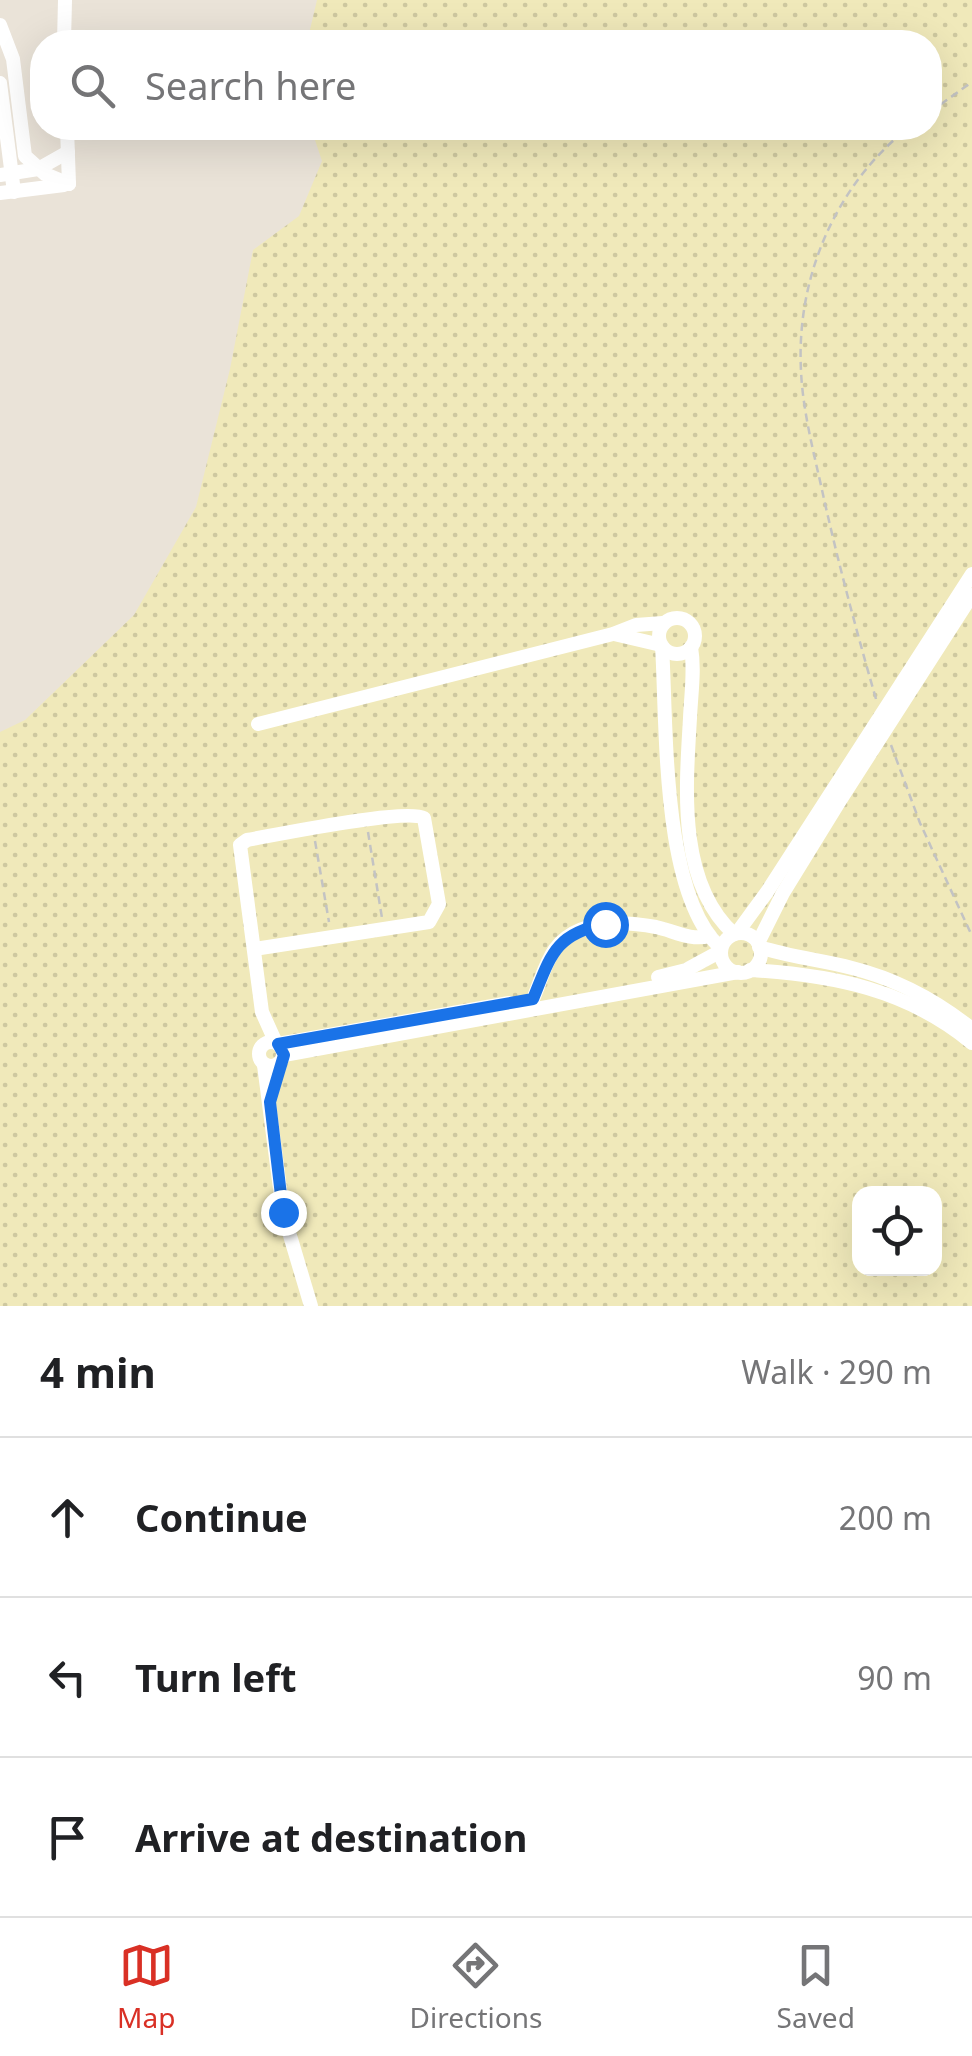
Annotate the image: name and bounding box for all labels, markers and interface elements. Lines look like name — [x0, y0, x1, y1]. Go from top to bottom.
search box — [30, 30, 942, 140]
icon: search — [65, 58, 120, 113]
text: Search here — [145, 59, 356, 111]
route start — [583, 902, 629, 948]
map controls — [852, 1186, 942, 1276]
button: locate — [852, 1186, 942, 1276]
route end — [261, 1190, 307, 1236]
text: 4 min — [40, 1343, 156, 1400]
text: Walk · 290 m — [741, 1350, 932, 1393]
icon: ahead — [40, 1490, 95, 1545]
text: Continue — [135, 1491, 308, 1543]
text: 200 m — [839, 1496, 932, 1539]
icon: left — [40, 1650, 95, 1705]
text: Turn left — [135, 1651, 297, 1703]
text: 90 m — [857, 1656, 932, 1699]
icon: arrive — [40, 1810, 95, 1865]
text: Arrive at destination — [135, 1811, 527, 1863]
tab: Map — [117, 1938, 175, 2036]
tab: Directions — [410, 1938, 542, 2036]
tab: Saved — [777, 1938, 855, 2036]

